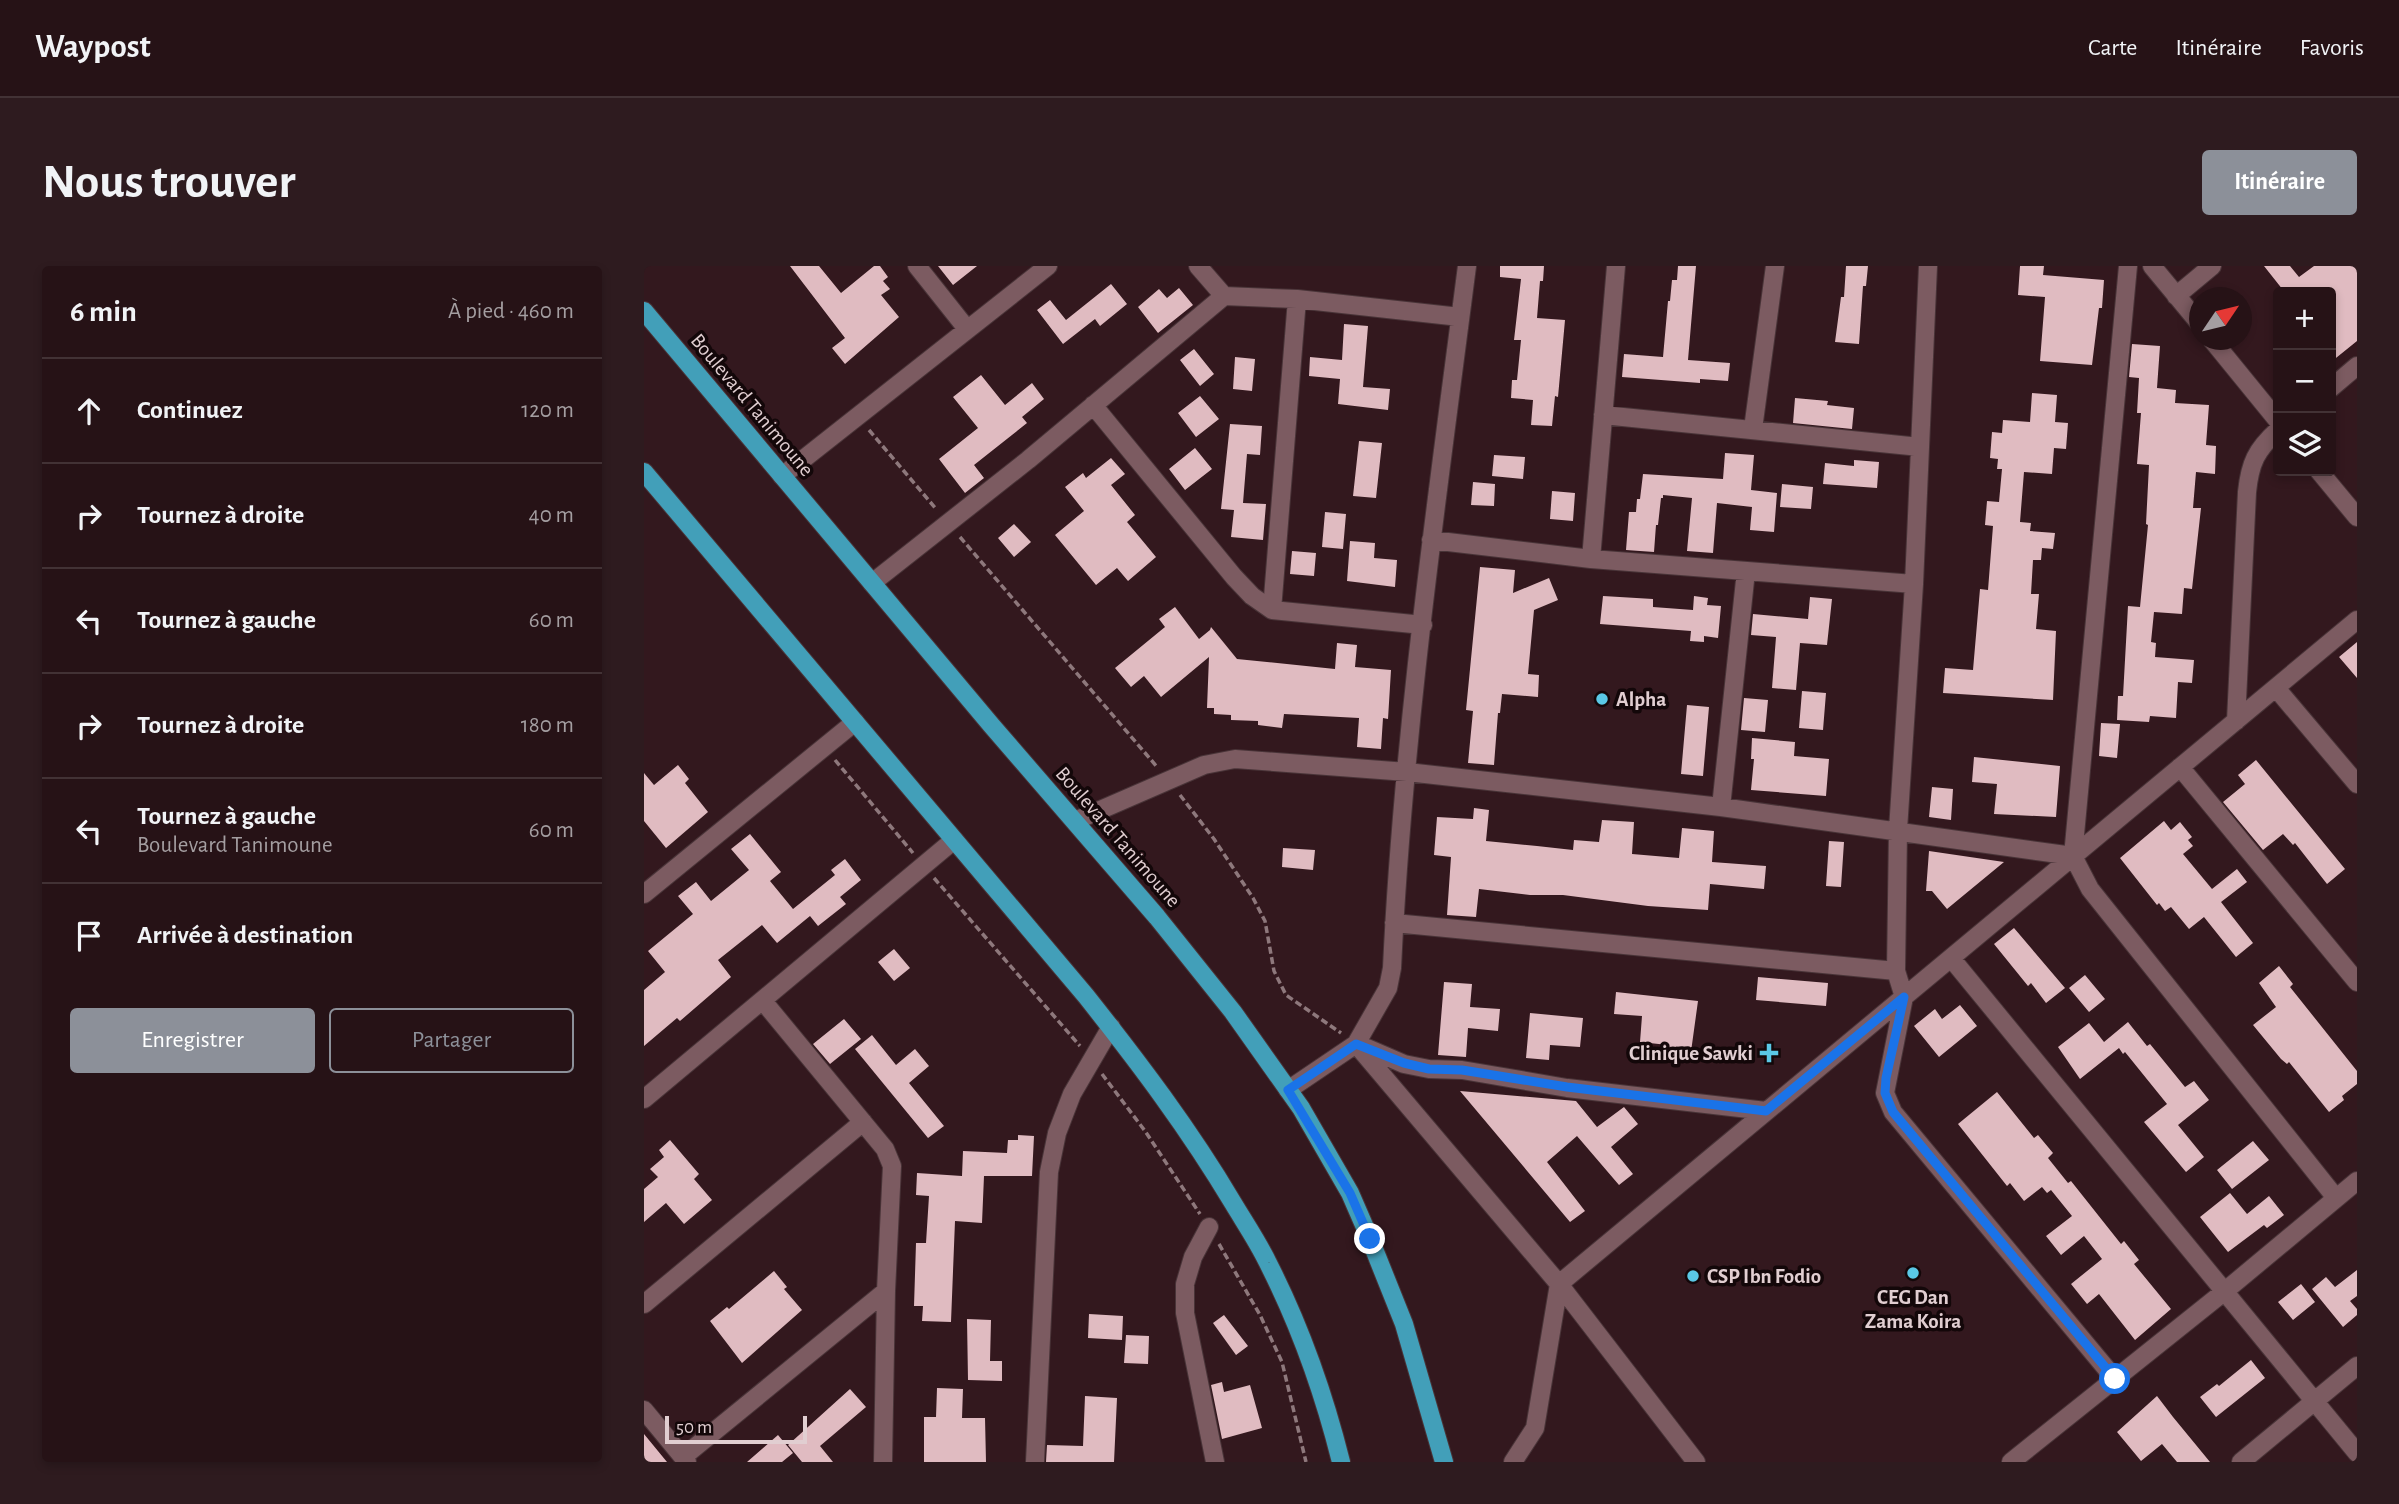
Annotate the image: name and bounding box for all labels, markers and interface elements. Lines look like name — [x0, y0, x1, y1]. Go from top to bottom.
text: Waypost — [35, 31, 151, 64]
text: Carte — [2088, 36, 2137, 60]
text: Itinéraire — [2175, 36, 2262, 60]
text: Favoris — [2300, 36, 2364, 60]
button: Itinéraire — [2202, 150, 2357, 215]
text: Nous trouver — [42, 158, 296, 207]
north arrow — [2189, 287, 2252, 350]
map controls — [2273, 287, 2336, 476]
button: + — [2273, 287, 2336, 350]
text: 6 min — [70, 297, 137, 327]
text: À pied · 460 m — [448, 300, 574, 323]
street label: Boulevard Tanimoune — [687, 330, 817, 480]
button: − — [2273, 350, 2336, 413]
icon: ahead — [70, 392, 108, 430]
text: Continuez — [137, 397, 243, 423]
text: 120 m — [521, 399, 574, 422]
button: layers — [2273, 413, 2336, 476]
icon: right — [70, 497, 108, 535]
text: Tournez à droite — [137, 502, 304, 528]
text: 40 m — [529, 504, 574, 527]
icon: left — [70, 602, 108, 640]
text: Tournez à gauche — [137, 607, 316, 633]
text: 60 m — [529, 609, 574, 632]
place label: Alpha — [1616, 689, 1666, 710]
marker: Alpha — [1594, 691, 1610, 707]
icon: right — [70, 707, 108, 745]
text: Tournez à droite — [137, 712, 304, 738]
text: 180 m — [521, 714, 574, 737]
street label: Boulevard Tanimoune — [1052, 763, 1184, 911]
text: Tournez à gauche — [137, 803, 316, 829]
icon: left — [70, 812, 108, 850]
text: 60 m — [529, 819, 574, 842]
text: Boulevard Tanimoune — [137, 834, 333, 857]
icon: arrive — [70, 917, 108, 955]
text: Arrivée à destination — [137, 922, 353, 948]
button: Enregistrer — [70, 1008, 315, 1073]
button: Partager — [329, 1008, 574, 1073]
place label: Clinique Sawki — [1629, 1043, 1753, 1064]
marker: Clinique Sawki — [1759, 1043, 1779, 1063]
route end — [1354, 1223, 1385, 1254]
marker: CEG Dan Zama Koira — [1905, 1265, 1921, 1281]
place label: CSP Ibn Fodio — [1707, 1266, 1821, 1287]
marker: CSP Ibn Fodio — [1685, 1268, 1701, 1284]
place label: CEG Dan Zama Koira — [1865, 1287, 1961, 1332]
route start — [2099, 1363, 2130, 1394]
scale bar — [665, 1413, 807, 1445]
text: 50 m — [676, 1418, 712, 1437]

